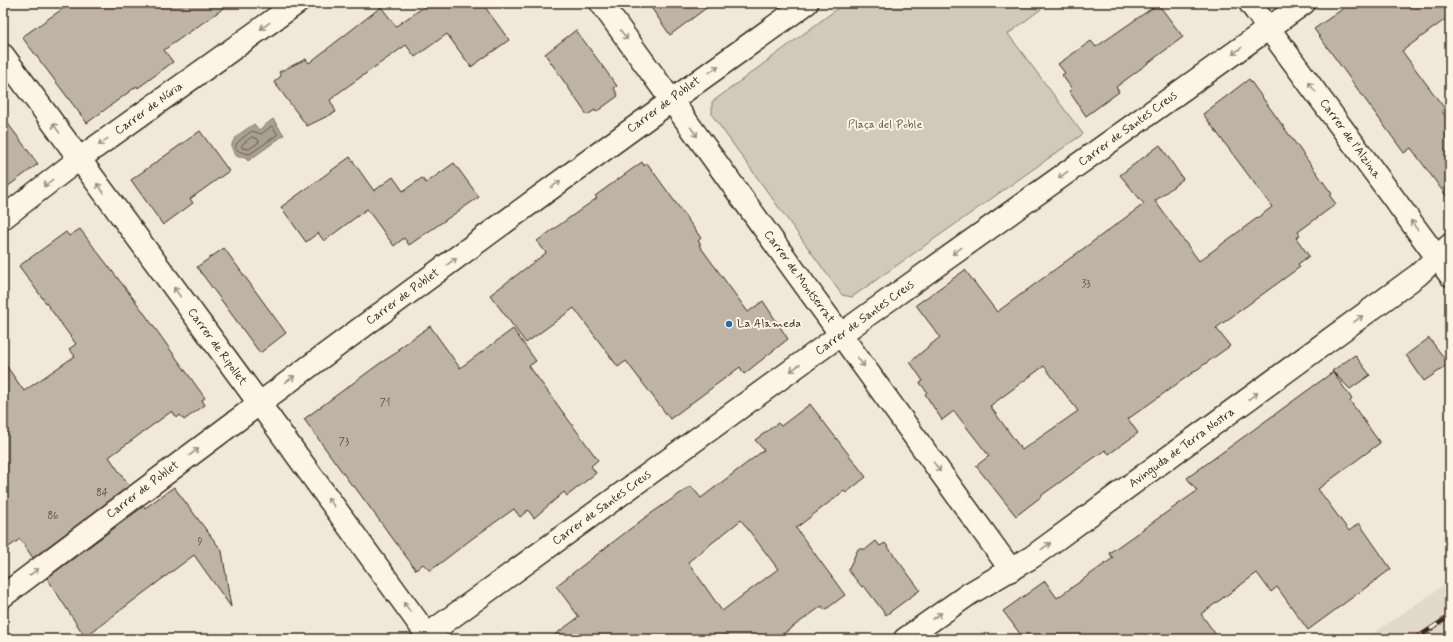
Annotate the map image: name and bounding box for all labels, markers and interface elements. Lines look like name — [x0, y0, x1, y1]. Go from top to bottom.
one-way arrow — [260, 22, 271, 30]
one-way arrow — [619, 29, 628, 40]
one-way arrow — [1232, 47, 1243, 55]
one-way arrow — [708, 65, 719, 73]
street label: Carrer de Poblet — [624, 73, 704, 137]
street label: Carrer de Núria — [112, 79, 186, 139]
one-way arrow — [1308, 82, 1316, 93]
street label: Carrer de Santes Creus — [1075, 88, 1181, 170]
street label: Carrer de l'Alzina — [1316, 96, 1385, 183]
park label: Plaça del Poble — [848, 117, 922, 133]
one-way arrow — [52, 123, 60, 134]
one-way arrow — [690, 126, 698, 137]
one-way arrow — [97, 138, 108, 147]
one-way arrow — [1058, 171, 1069, 180]
one-way arrow — [43, 179, 54, 187]
one-way arrow — [551, 180, 562, 189]
one-way arrow — [96, 182, 104, 193]
one-way arrow — [1410, 220, 1418, 231]
street label: Carrer de Montserrat — [760, 227, 838, 327]
one-way arrow — [952, 247, 963, 255]
one-way arrow — [446, 257, 457, 265]
street label: Carrer de Poblet — [363, 265, 443, 329]
street label: Carrer de Santes Creus — [812, 277, 918, 359]
house number: 33 — [1082, 278, 1090, 291]
one-way arrow — [173, 287, 182, 298]
street label: Carrer de Ripollet — [183, 305, 251, 389]
one-way arrow — [1352, 315, 1363, 323]
place label: La Alameda — [737, 316, 801, 332]
marker: La Alameda — [724, 319, 734, 329]
one-way arrow — [857, 356, 865, 367]
one-way arrow — [790, 364, 801, 372]
one-way arrow — [285, 375, 296, 384]
one-way arrow — [1248, 392, 1259, 400]
house number: 71 — [380, 397, 390, 410]
street label: Avinguda de Terra Nostra — [1126, 404, 1238, 492]
house number: 73 — [339, 436, 349, 449]
one-way arrow — [188, 448, 199, 456]
street label: Carrer de Poblet — [103, 457, 183, 523]
one-way arrow — [933, 462, 941, 473]
street label: Carrer de Santes Creus — [549, 467, 655, 549]
house number: 84 — [96, 487, 108, 500]
one-way arrow — [327, 497, 335, 508]
house number: 86 — [47, 510, 59, 523]
house number: 9 — [198, 536, 203, 549]
one-way arrow — [1040, 542, 1051, 551]
one-way arrow — [29, 568, 40, 577]
one-way arrow — [403, 602, 412, 613]
one-way arrow — [931, 612, 942, 620]

